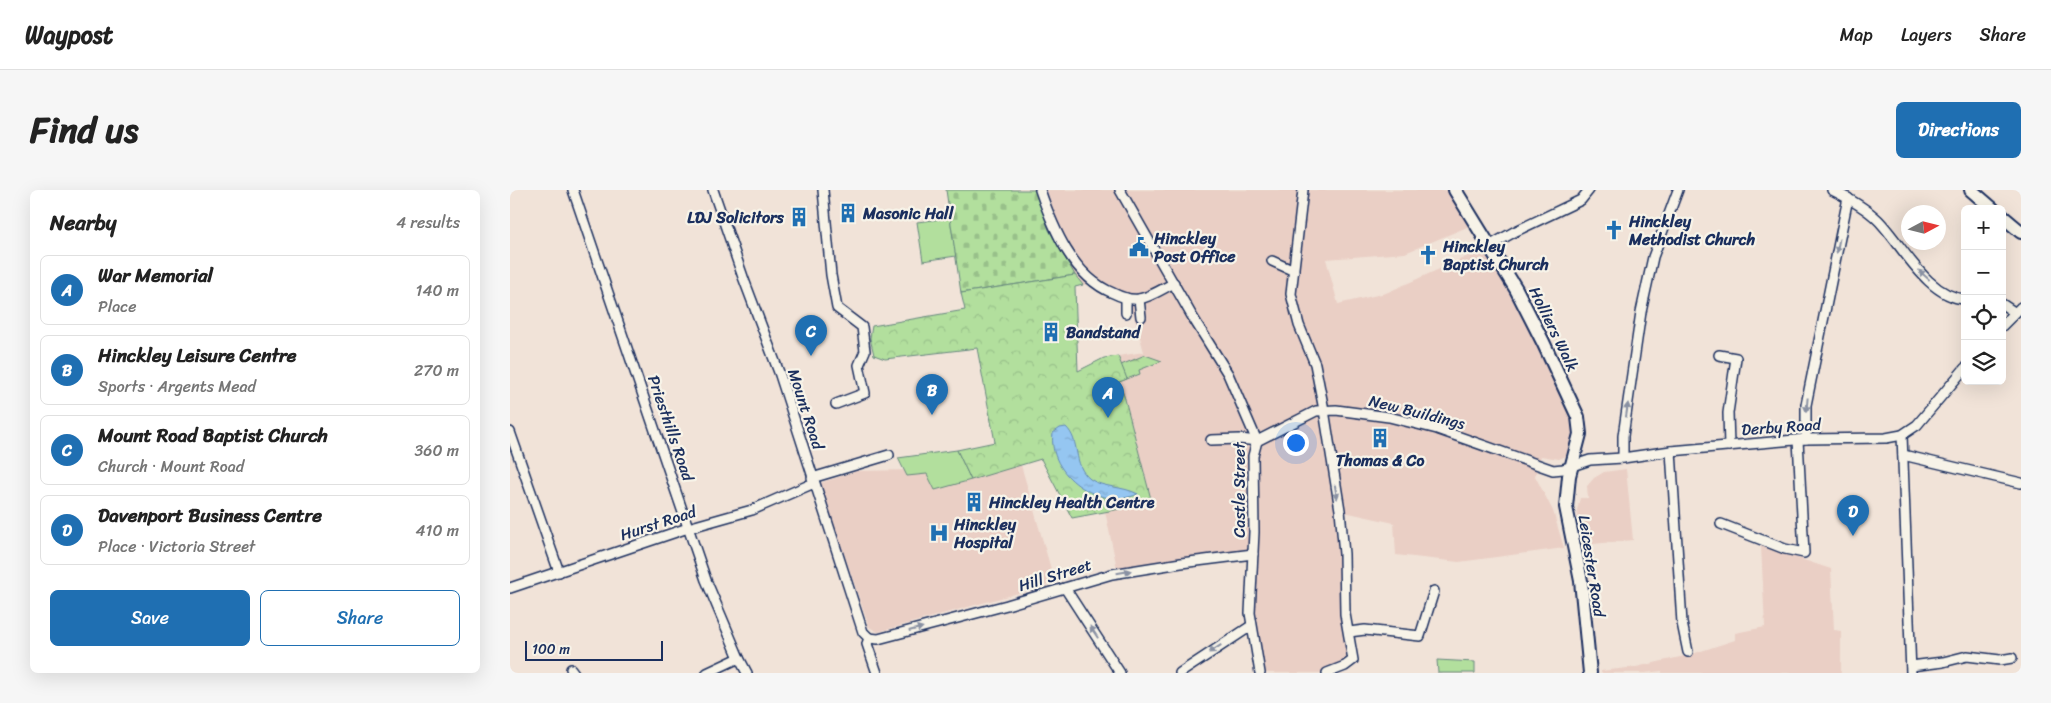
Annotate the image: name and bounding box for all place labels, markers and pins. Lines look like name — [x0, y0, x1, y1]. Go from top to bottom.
place label: Masonic Hall — [862, 199, 955, 228]
building icon: Masonic Hall — [837, 202, 859, 224]
place label: LDJ Solicitors — [687, 203, 785, 232]
building icon: LDJ Solicitors — [788, 206, 810, 228]
place label: Hinckley Methodist Church — [1628, 207, 1756, 254]
church icon: Hinckley Methodist Church — [1603, 219, 1625, 241]
place label: Hinckley Post Office — [1153, 224, 1236, 271]
place label: Hinckley Baptist Church — [1442, 232, 1549, 279]
public building icon: Hinckley Post Office — [1128, 236, 1150, 258]
church icon: Hinckley Baptist Church — [1417, 244, 1439, 266]
pin: C — [795, 315, 827, 356]
place label: Bandstand — [1066, 318, 1141, 347]
building icon: Bandstand — [1040, 321, 1062, 343]
pin: B — [916, 374, 948, 415]
pin: A — [1092, 377, 1124, 418]
building icon: Thomas & Co — [1369, 427, 1391, 449]
place label: Thomas & Co — [1336, 446, 1424, 475]
place label: Hinckley Health Centre — [988, 488, 1155, 517]
building icon: Hinckley Health Centre — [963, 491, 985, 513]
pin: D — [1837, 495, 1869, 536]
place label: Hinckley Hospital — [953, 510, 1017, 557]
hospital icon: Hinckley Hospital — [928, 522, 950, 544]

